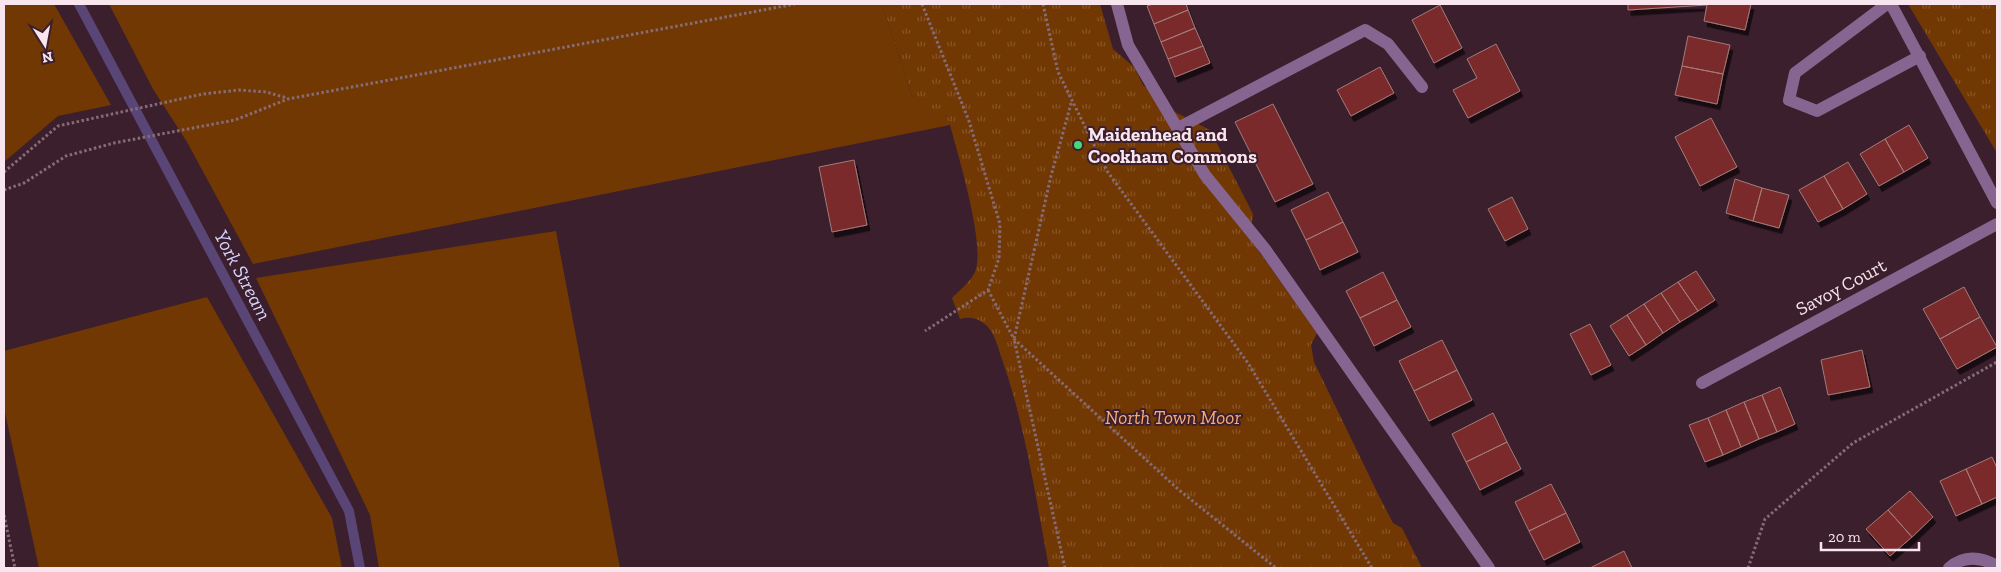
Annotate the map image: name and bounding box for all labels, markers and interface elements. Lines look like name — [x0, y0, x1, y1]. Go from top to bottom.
north arrow — [20, 20, 70, 70]
text: N — [40, 48, 54, 67]
place label: Maidenhead and Cookham Commons — [1088, 123, 1257, 168]
marker: Maidenhead and Cookham Commons — [1072, 139, 1084, 151]
water label: York Stream — [209, 226, 277, 324]
street label: Savoy Court — [1792, 254, 1890, 320]
park label: North Town Moor — [1105, 406, 1241, 429]
scale bar — [1821, 520, 1918, 552]
text: 20 m — [1828, 528, 1861, 546]

